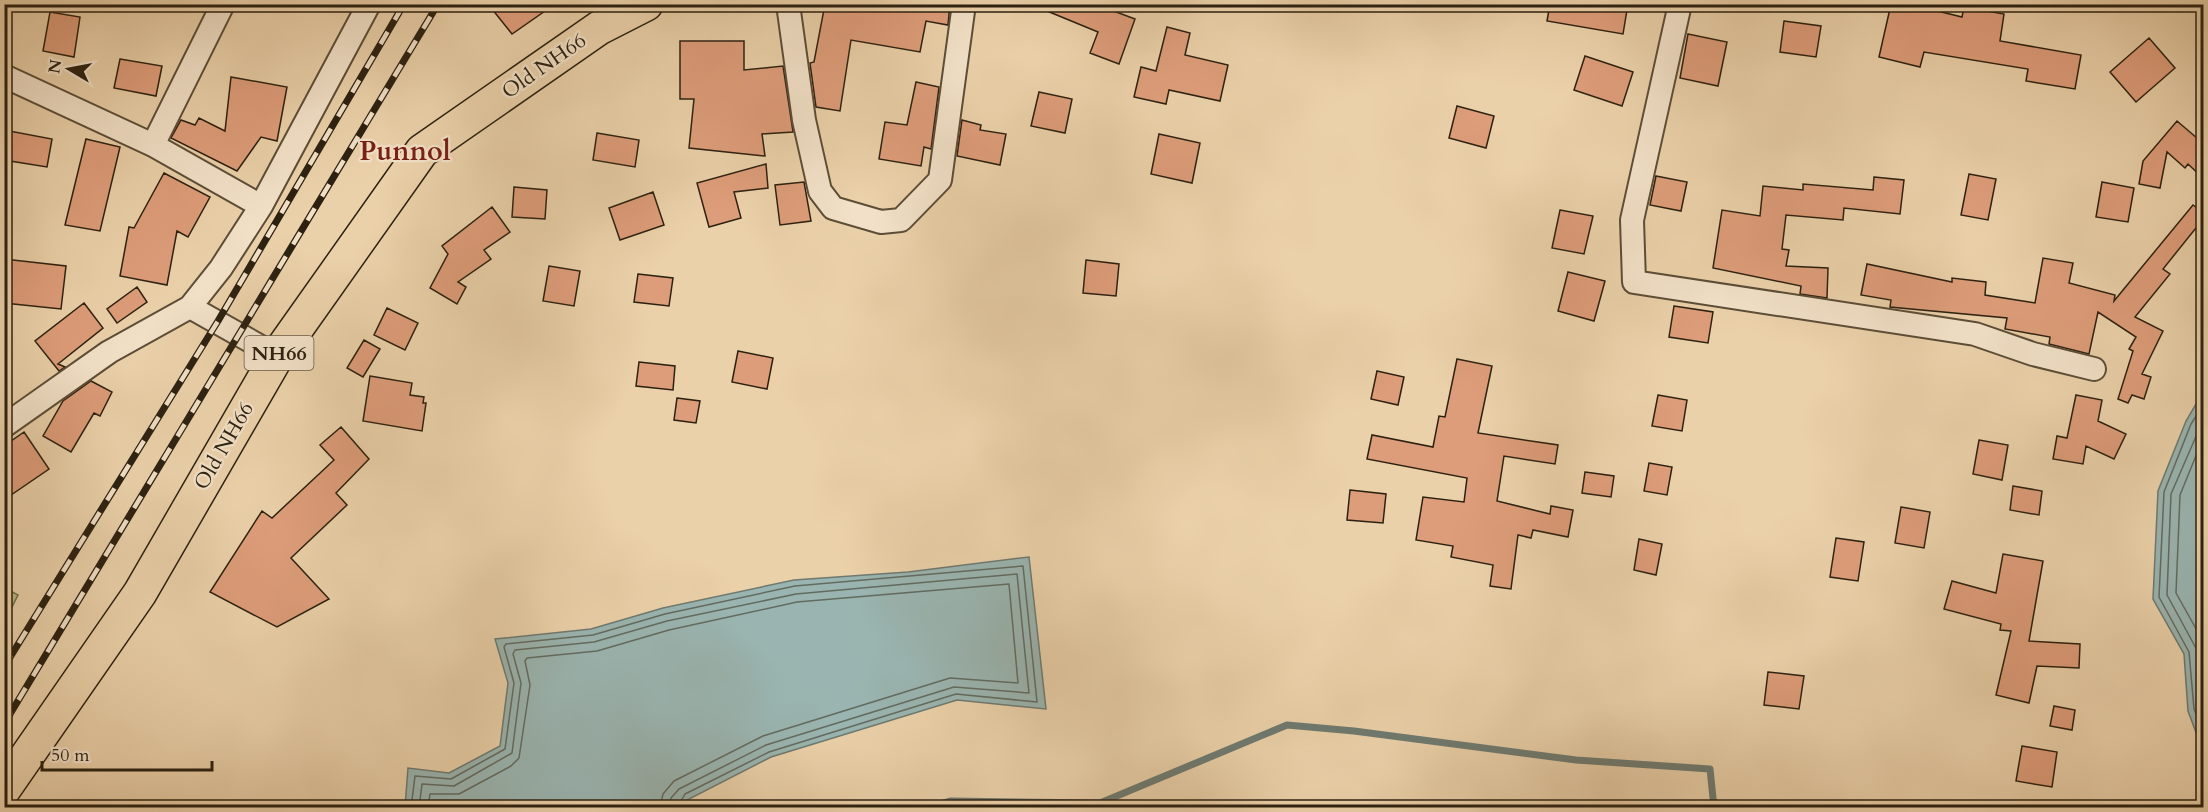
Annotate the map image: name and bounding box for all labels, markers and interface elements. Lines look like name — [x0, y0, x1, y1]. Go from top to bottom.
street label: Old NH66 — [496, 26, 592, 106]
north arrow — [39, 39, 99, 99]
text: N — [43, 58, 67, 75]
district label: Punnol — [359, 133, 451, 170]
road number: NH66 — [244, 336, 314, 370]
street label: Old NH66 — [187, 397, 261, 495]
scale bar — [42, 734, 212, 772]
text: 50 m — [51, 743, 90, 768]

